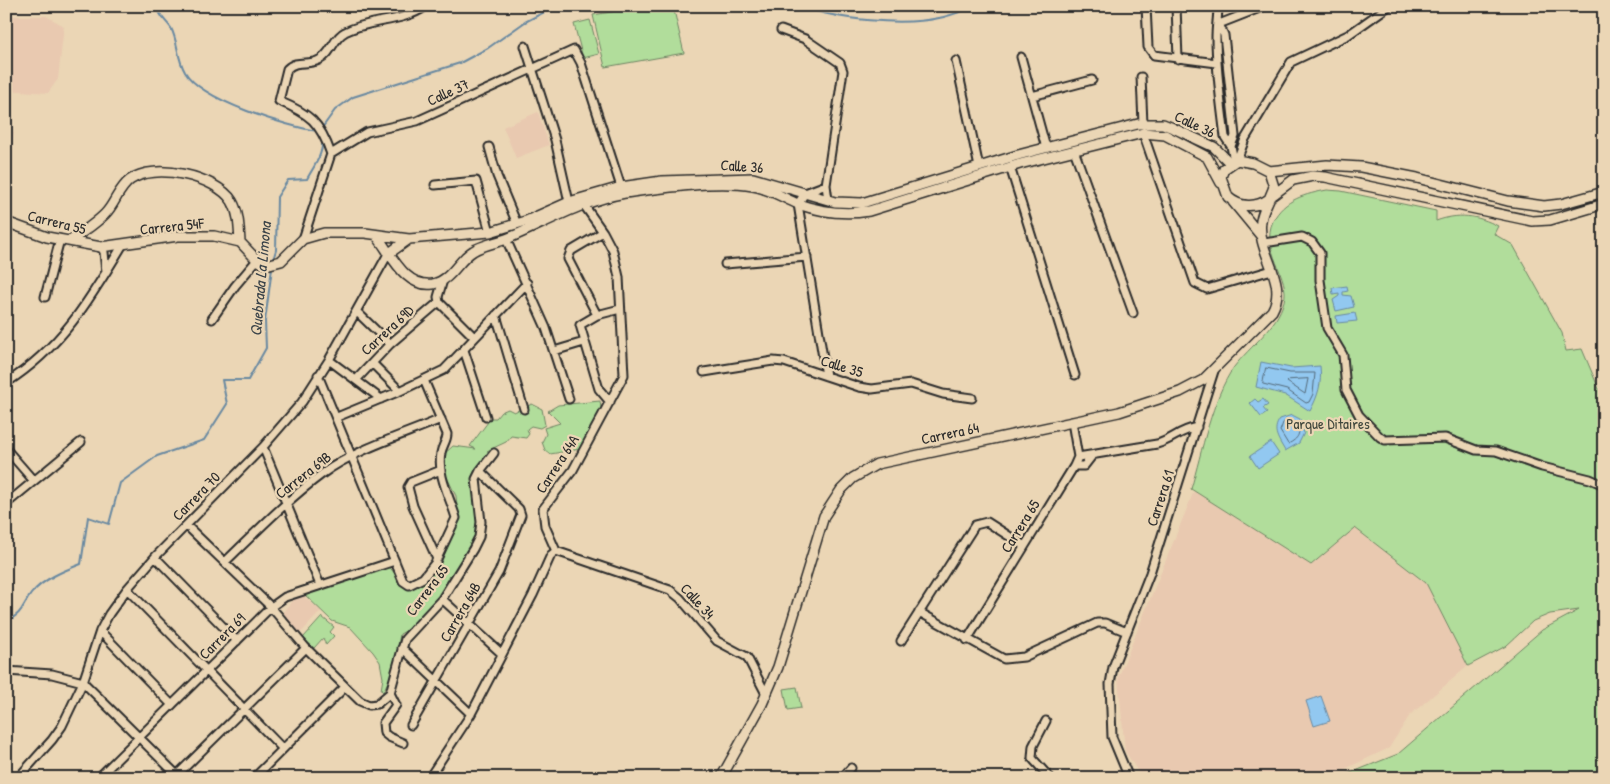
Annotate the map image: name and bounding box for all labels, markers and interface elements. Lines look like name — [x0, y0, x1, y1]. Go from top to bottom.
street label: Calle 37 — [424, 73, 472, 111]
street label: Calle 36 — [1171, 105, 1219, 143]
street label: Calle 36 — [720, 154, 764, 178]
street label: Carrera 55 — [26, 205, 89, 240]
street label: Carrera 54F — [139, 212, 205, 240]
water label: Quebrada La Limona — [244, 219, 276, 337]
street label: Carrera 69D — [356, 299, 419, 360]
street label: Calle 35 — [818, 350, 866, 383]
park label: Parque Ditaires — [1286, 413, 1370, 434]
street label: Carrera 64 — [919, 417, 981, 449]
street label: Carrera 64A — [530, 430, 584, 497]
street label: Carrera 69B — [271, 446, 335, 504]
street label: Carrera 70 — [167, 467, 225, 525]
street label: Carrera 61 — [1141, 467, 1179, 529]
street label: Carrera 65 — [995, 495, 1045, 557]
street label: Carrera 65 — [401, 560, 454, 620]
street label: Carrera 64B — [434, 578, 486, 646]
street label: Calle 34 — [676, 578, 720, 624]
street label: Carrera 69 — [194, 608, 250, 664]

